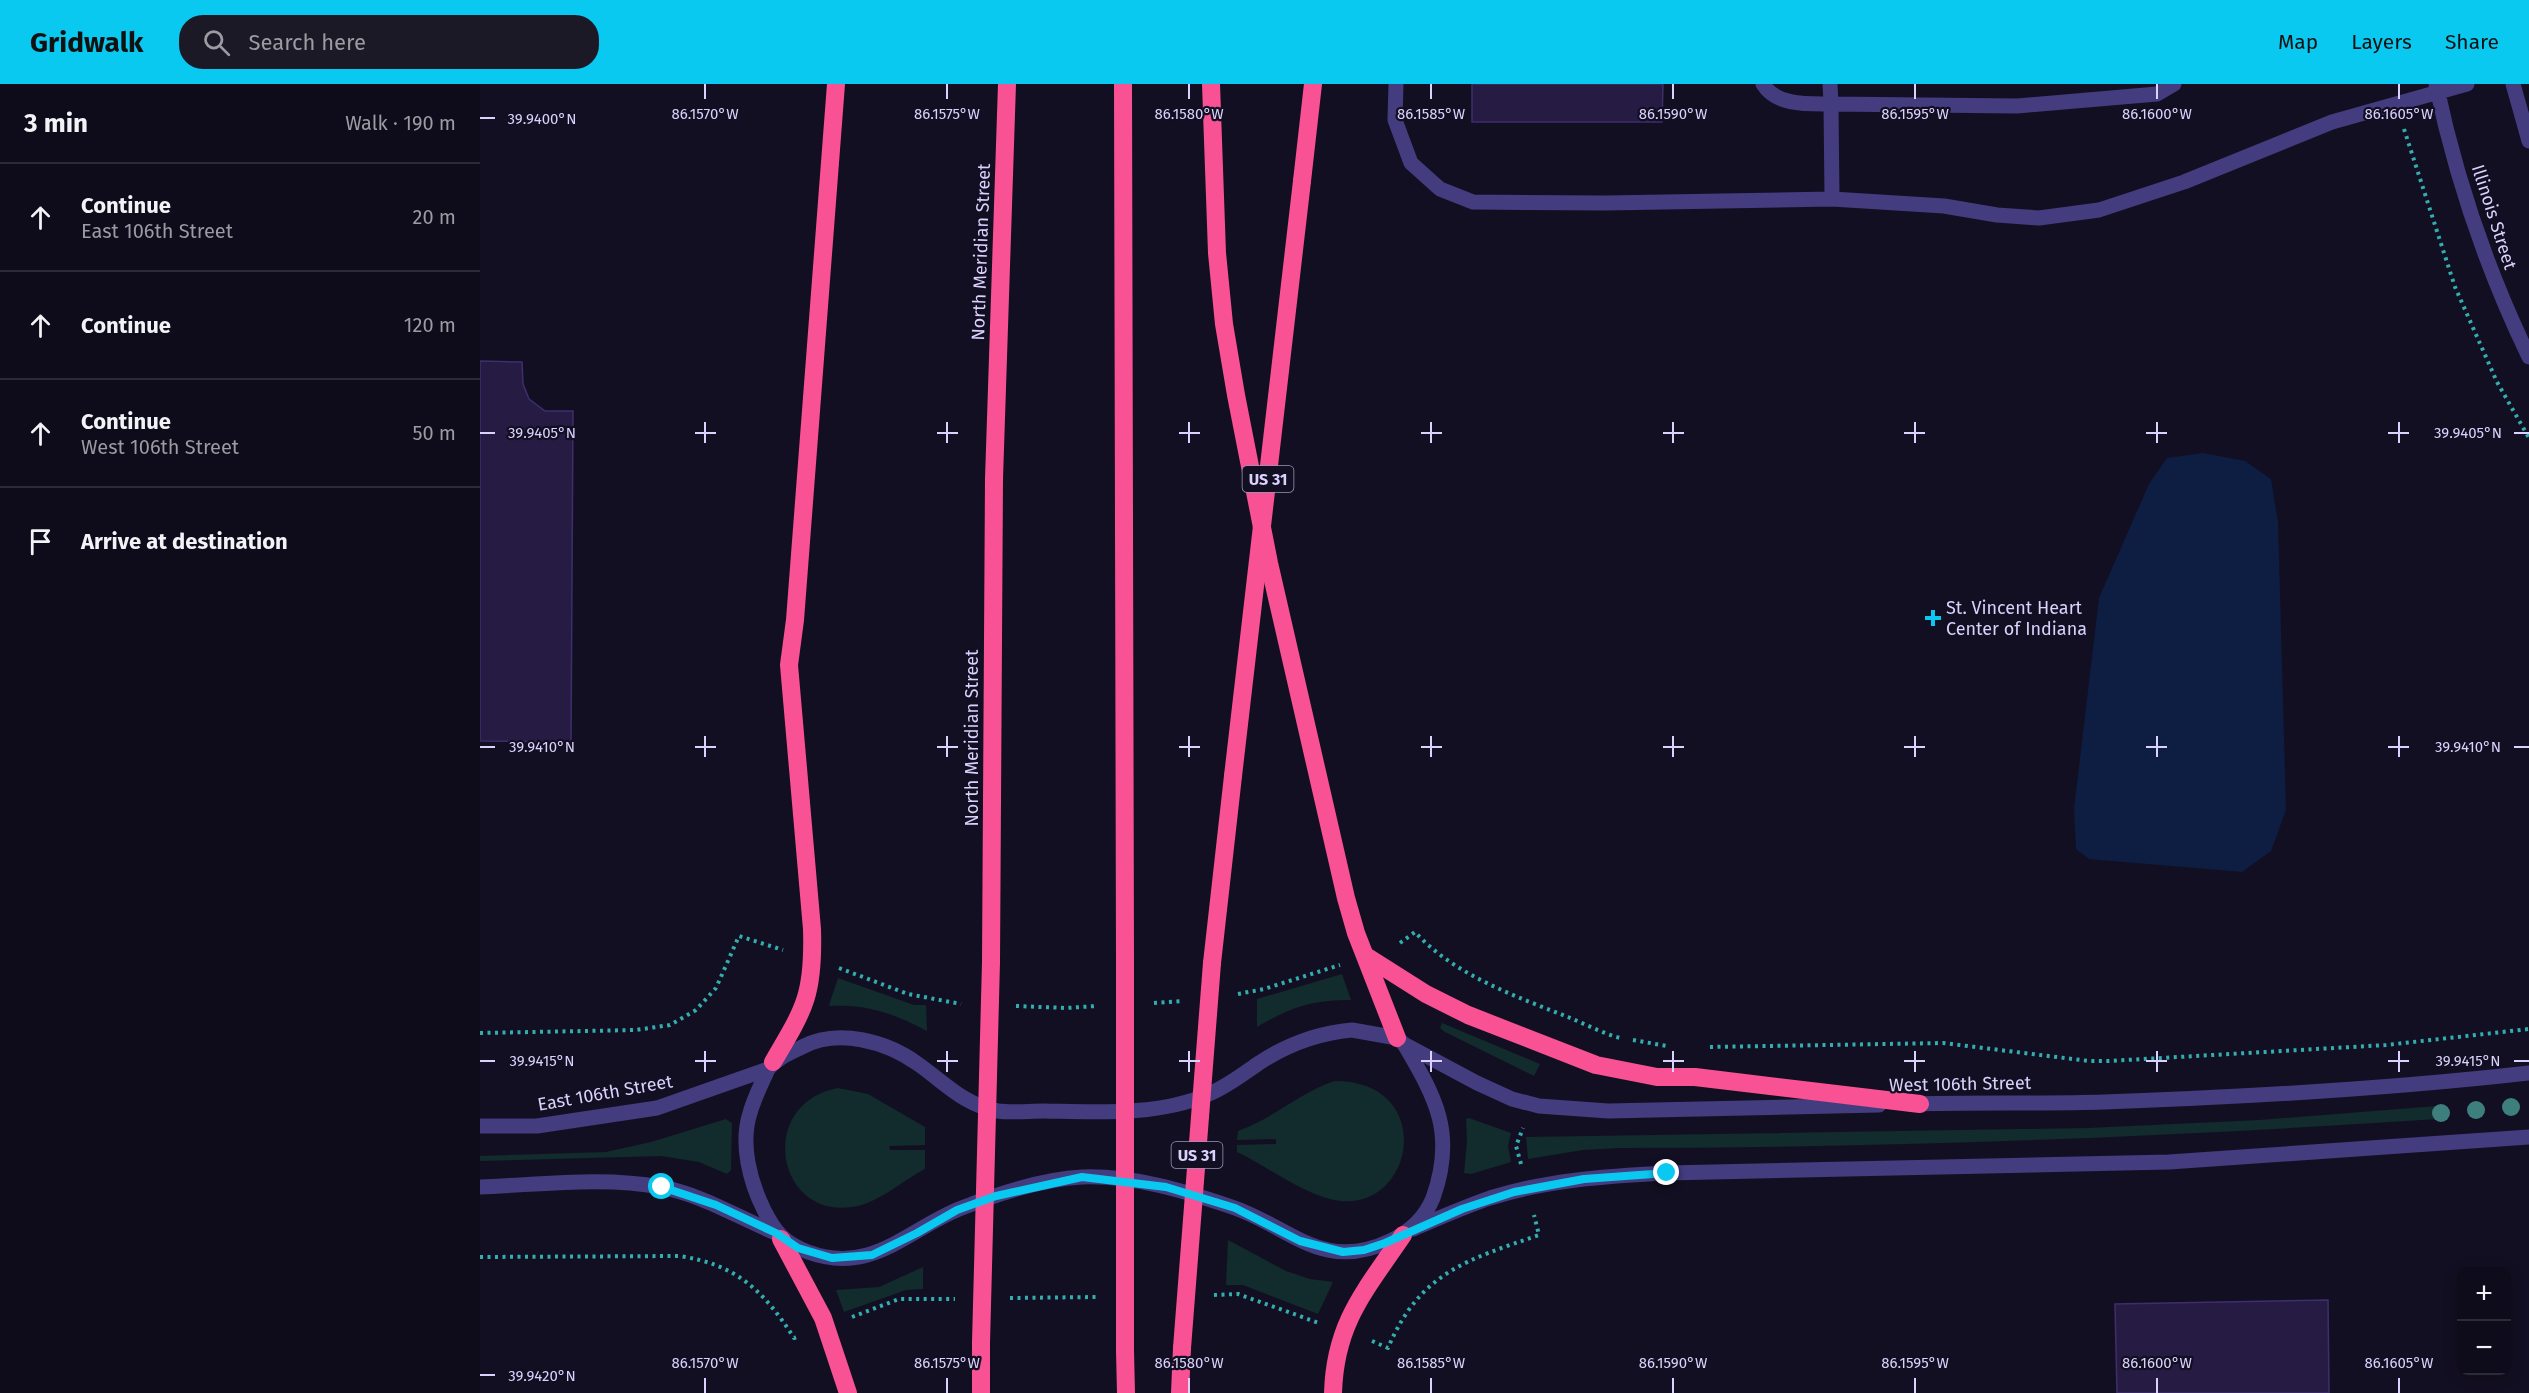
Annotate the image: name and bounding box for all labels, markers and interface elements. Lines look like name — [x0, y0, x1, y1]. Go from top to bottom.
search box — [179, 15, 599, 69]
text: Gridwalk — [30, 26, 143, 59]
icon: search — [200, 26, 233, 59]
text: Search here — [248, 29, 366, 56]
text: Map — [2278, 29, 2318, 55]
text: Layers — [2351, 29, 2412, 55]
text: Share — [2445, 29, 2499, 55]
text: 86.1570°W — [671, 105, 739, 123]
text: 86.1575°W — [914, 105, 981, 123]
text: 86.1580°W — [1154, 105, 1224, 123]
text: 86.1585°W — [1397, 105, 1466, 123]
text: 86.1590°W — [1639, 105, 1708, 123]
text: 86.1595°W — [1881, 105, 1949, 123]
text: 86.1600°W — [2122, 105, 2193, 123]
text: 86.1605°W — [2365, 105, 2434, 123]
text: 3 min — [24, 108, 88, 139]
text: 39.9400°N — [508, 110, 576, 128]
text: Walk · 190 m — [345, 111, 456, 135]
street label: Illinois Street — [2467, 162, 2521, 273]
street label: North Meridian Street — [967, 163, 995, 341]
text: Continue — [81, 192, 171, 219]
icon: ahead — [24, 201, 57, 234]
text: 20 m — [413, 205, 456, 229]
text: East 106th Street — [81, 219, 233, 243]
icon: ahead — [24, 309, 57, 342]
text: Continue — [81, 312, 171, 339]
text: 120 m — [404, 313, 456, 337]
text: Continue — [81, 408, 171, 435]
icon: ahead — [24, 417, 57, 450]
text: 50 m — [412, 421, 456, 445]
text: 39.9405°N — [508, 424, 576, 442]
text: 39.9405°N — [2434, 424, 2502, 442]
text: West 106th Street — [81, 435, 239, 459]
road number: US 31 — [1242, 466, 1294, 492]
icon: arrive — [24, 525, 57, 558]
text: Arrive at destination — [81, 528, 288, 555]
place label: St. Vincent Heart Center of Indiana — [1946, 597, 2087, 640]
marker: St. Vincent Heart Center of Indiana — [1924, 609, 1942, 627]
street label: North Meridian Street — [961, 649, 983, 827]
text: 39.9410°N — [509, 738, 575, 756]
text: 39.9410°N — [2435, 738, 2501, 756]
text: 39.9415°N — [509, 1052, 575, 1070]
text: 39.9415°N — [2435, 1052, 2501, 1070]
street label: East 106th Street — [536, 1070, 675, 1116]
street label: West 106th Street — [1889, 1072, 2032, 1096]
road number: US 31 — [1172, 1142, 1222, 1168]
route end — [1653, 1159, 1679, 1185]
route start — [648, 1173, 674, 1199]
map controls — [2457, 1267, 2511, 1375]
button: + — [2457, 1267, 2511, 1321]
button: − — [2457, 1321, 2511, 1375]
text: 86.1570°W — [671, 1354, 739, 1372]
text: 86.1575°W — [914, 1354, 981, 1372]
text: 86.1580°W — [1154, 1354, 1224, 1372]
text: 86.1585°W — [1397, 1354, 1466, 1372]
text: 86.1590°W — [1639, 1354, 1708, 1372]
text: 86.1595°W — [1881, 1354, 1949, 1372]
text: 86.1600°W — [2122, 1354, 2193, 1372]
text: 86.1605°W — [2365, 1354, 2434, 1372]
text: 39.9420°N — [508, 1367, 576, 1385]

